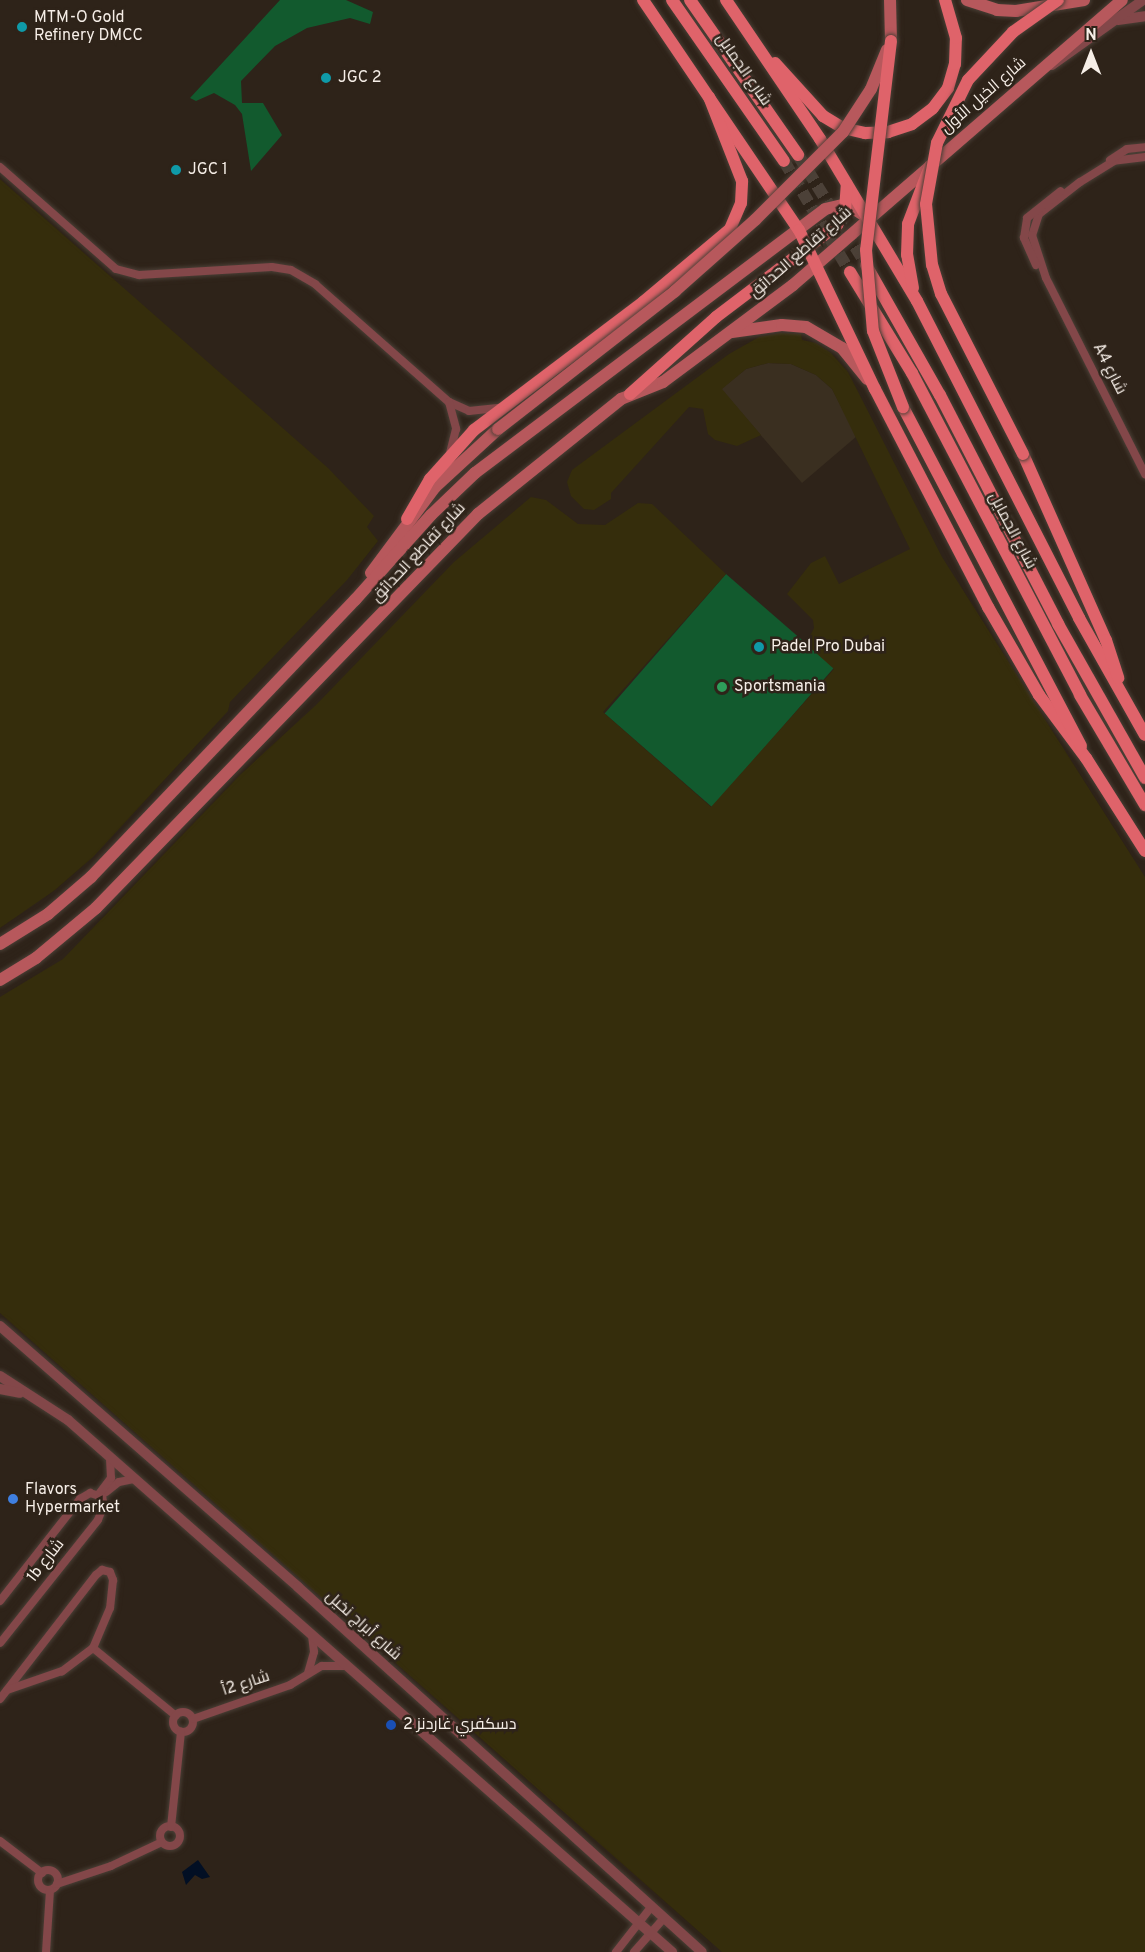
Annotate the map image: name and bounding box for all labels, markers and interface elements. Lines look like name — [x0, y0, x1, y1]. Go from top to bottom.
place label: MTM-O Gold Refinery DMCC — [34, 8, 143, 46]
marker: MTM-O Gold Refinery DMCC — [15, 20, 29, 34]
north arrow — [1061, 24, 1121, 84]
text: N — [1085, 26, 1097, 46]
street label: شارع الجمايل — [711, 30, 775, 110]
street label: شارع الخيل الأول — [937, 54, 1031, 138]
place label: JGC 2 — [338, 68, 382, 88]
marker: JGC 2 — [319, 71, 333, 85]
place label: JGC 1 — [188, 160, 228, 180]
marker: JGC 1 — [169, 163, 183, 177]
street label: شارع تقاطع الحدائق — [746, 203, 856, 303]
street label: A4 شارع — [1088, 340, 1130, 398]
street label: شارع الجمايل — [984, 489, 1040, 573]
street label: شارع تقاطع الحدائق — [368, 499, 470, 607]
place label: Padel Pro Dubai — [771, 637, 885, 657]
marker: Padel Pro Dubai — [752, 640, 766, 654]
place label: Sportsmania — [734, 677, 825, 697]
marker: Sportsmania — [715, 680, 729, 694]
place label: Flavors Hypermarket — [25, 1480, 120, 1518]
marker: Flavors Hypermarket — [6, 1492, 20, 1506]
street label: 1b شارع — [23, 1536, 69, 1586]
street label: شارع أبراج نخيل — [321, 1587, 405, 1665]
street label: شارع 2أ — [220, 1667, 272, 1701]
place label: دسكفري غاردنز 2 — [403, 1715, 516, 1735]
marker: دسكفري غاردنز 2 — [384, 1718, 398, 1732]

